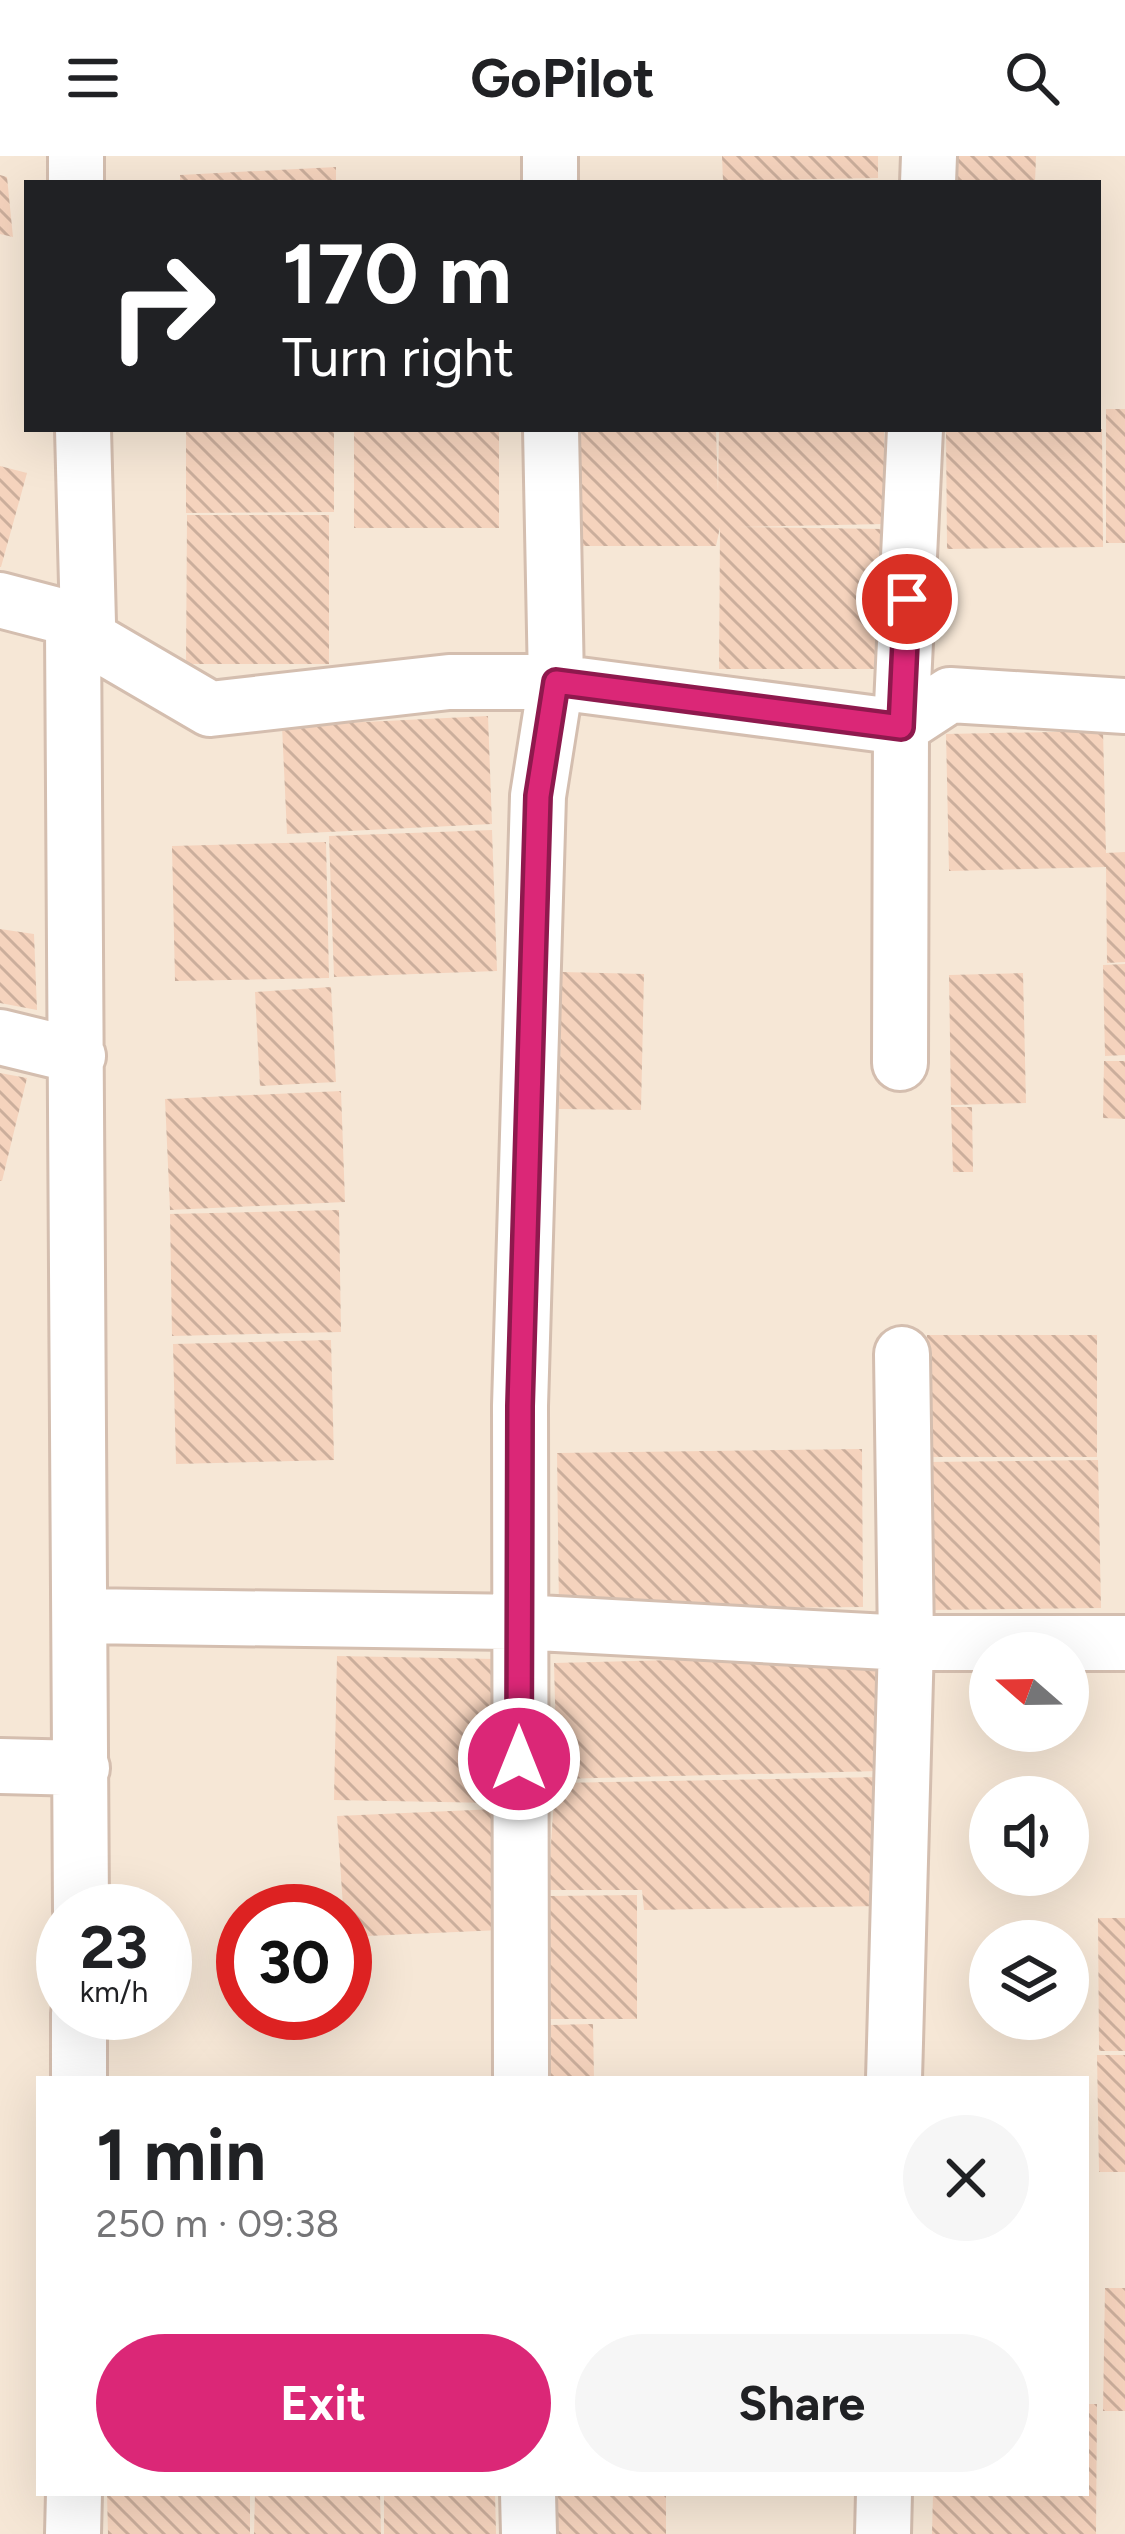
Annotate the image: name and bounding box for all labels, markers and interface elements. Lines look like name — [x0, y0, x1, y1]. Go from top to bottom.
icon: menu — [60, 45, 126, 111]
icon: search — [999, 45, 1065, 111]
text: GoPilot — [470, 46, 655, 111]
text: 170 m — [282, 223, 512, 324]
icon: right — [84, 228, 240, 384]
text: Turn right — [282, 325, 514, 390]
pin — [856, 548, 958, 650]
icon: arrive — [874, 566, 940, 632]
north arrow — [969, 1632, 1089, 1752]
map controls — [969, 1632, 1089, 2040]
position arrow — [456, 1696, 582, 1822]
button: sound — [969, 1776, 1089, 1896]
speed limit sign: 30 — [216, 1884, 372, 2040]
text: 23 — [80, 1911, 148, 1983]
button: layers — [969, 1920, 1089, 2040]
text: km/h — [80, 1973, 148, 2010]
text: 1 min — [96, 2112, 266, 2198]
button: close — [903, 2115, 1029, 2241]
text: 250 m · 09:38 — [96, 2200, 339, 2247]
button: Exit — [96, 2334, 551, 2472]
button: Share — [575, 2334, 1029, 2472]

